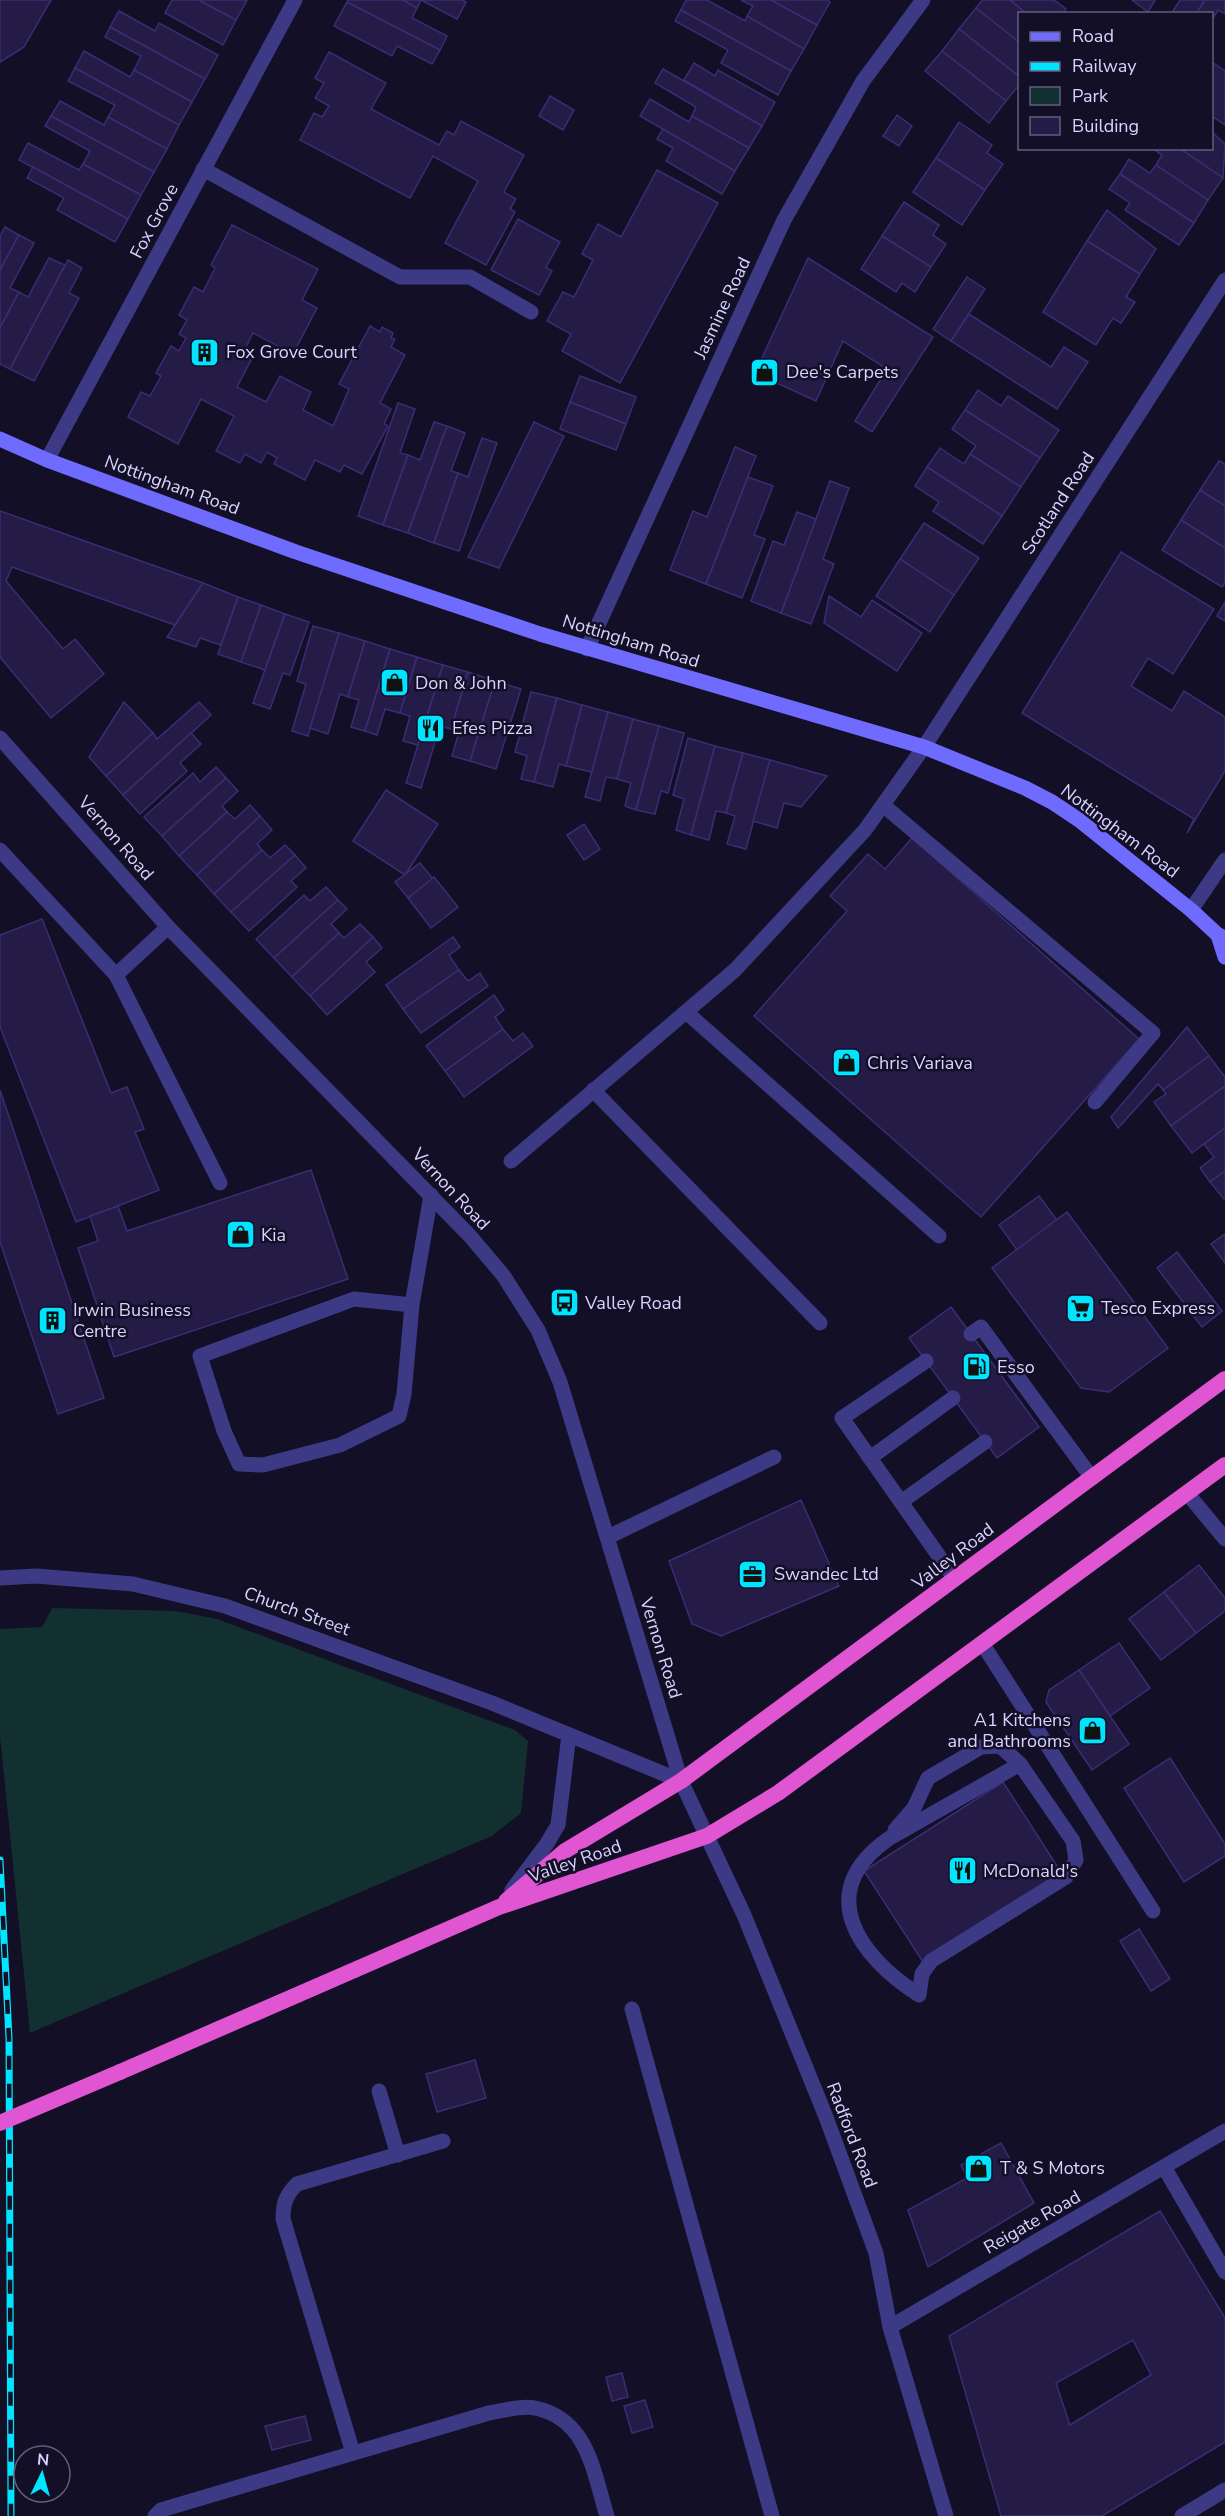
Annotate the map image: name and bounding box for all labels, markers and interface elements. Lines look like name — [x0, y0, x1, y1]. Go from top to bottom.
legend — [1018, 12, 1213, 150]
text: Road — [1072, 24, 1114, 48]
text: Railway — [1072, 54, 1137, 78]
text: Park — [1072, 84, 1109, 108]
text: Building — [1072, 114, 1139, 138]
street label: Fox Grove — [124, 179, 184, 263]
street label: Jasmine Road — [687, 253, 756, 364]
building icon: Fox Grove Court — [189, 336, 221, 368]
place label: Fox Grove Court — [226, 340, 358, 364]
shop icon: Dee's Carpets — [749, 356, 781, 388]
place label: Dee's Carpets — [786, 360, 899, 384]
street label: Scotland Road — [1016, 447, 1100, 559]
street label: Nottingham Road — [101, 449, 243, 521]
street label: Nottingham Road — [559, 609, 703, 673]
shop icon: Don & John — [378, 667, 410, 699]
place label: Don & John — [415, 671, 507, 695]
restaurant icon: Efes Pizza — [415, 712, 447, 744]
place label: Efes Pizza — [452, 716, 533, 740]
street label: Nottingham Road — [1056, 779, 1184, 883]
street label: Vernon Road — [72, 790, 159, 885]
shop icon: Chris Variava — [830, 1047, 862, 1079]
place label: Chris Variava — [867, 1051, 973, 1075]
street label: Vernon Road — [406, 1142, 495, 1235]
shop icon: Kia — [224, 1219, 256, 1251]
place label: Kia — [261, 1223, 286, 1247]
bus stop icon: Valley Road — [548, 1287, 580, 1319]
place label: Valley Road — [584, 1291, 682, 1315]
supermarket icon: Tesco Express — [1064, 1292, 1096, 1324]
place label: Tesco Express — [1101, 1296, 1215, 1320]
place label: Irwin Business Centre — [73, 1298, 191, 1343]
building icon: Irwin Business Centre — [36, 1304, 68, 1336]
fuel station icon: Esso — [960, 1351, 992, 1383]
place label: Esso — [997, 1355, 1035, 1379]
street label: Valley Road — [906, 1517, 999, 1595]
office icon: Swandec Ltd — [737, 1558, 769, 1590]
place label: Swandec Ltd — [774, 1562, 879, 1586]
street label: Church Street — [241, 1581, 354, 1642]
street label: Vernon Road — [634, 1594, 688, 1701]
place label: A1 Kitchens and Bathrooms — [947, 1708, 1071, 1753]
shop icon: A1 Kitchens and Bathrooms — [1076, 1714, 1108, 1746]
street label: Valley Road — [524, 1834, 625, 1888]
restaurant icon: McDonald's — [946, 1855, 978, 1887]
place label: McDonald's — [983, 1859, 1078, 1883]
street label: Radford Road — [821, 2079, 883, 2191]
shop icon: T & S Motors — [963, 2152, 995, 2184]
place label: T & S Motors — [1000, 2156, 1105, 2180]
street label: Reigate Road — [979, 2185, 1085, 2259]
north arrow — [12, 2444, 72, 2504]
text: N — [36, 2449, 50, 2472]

